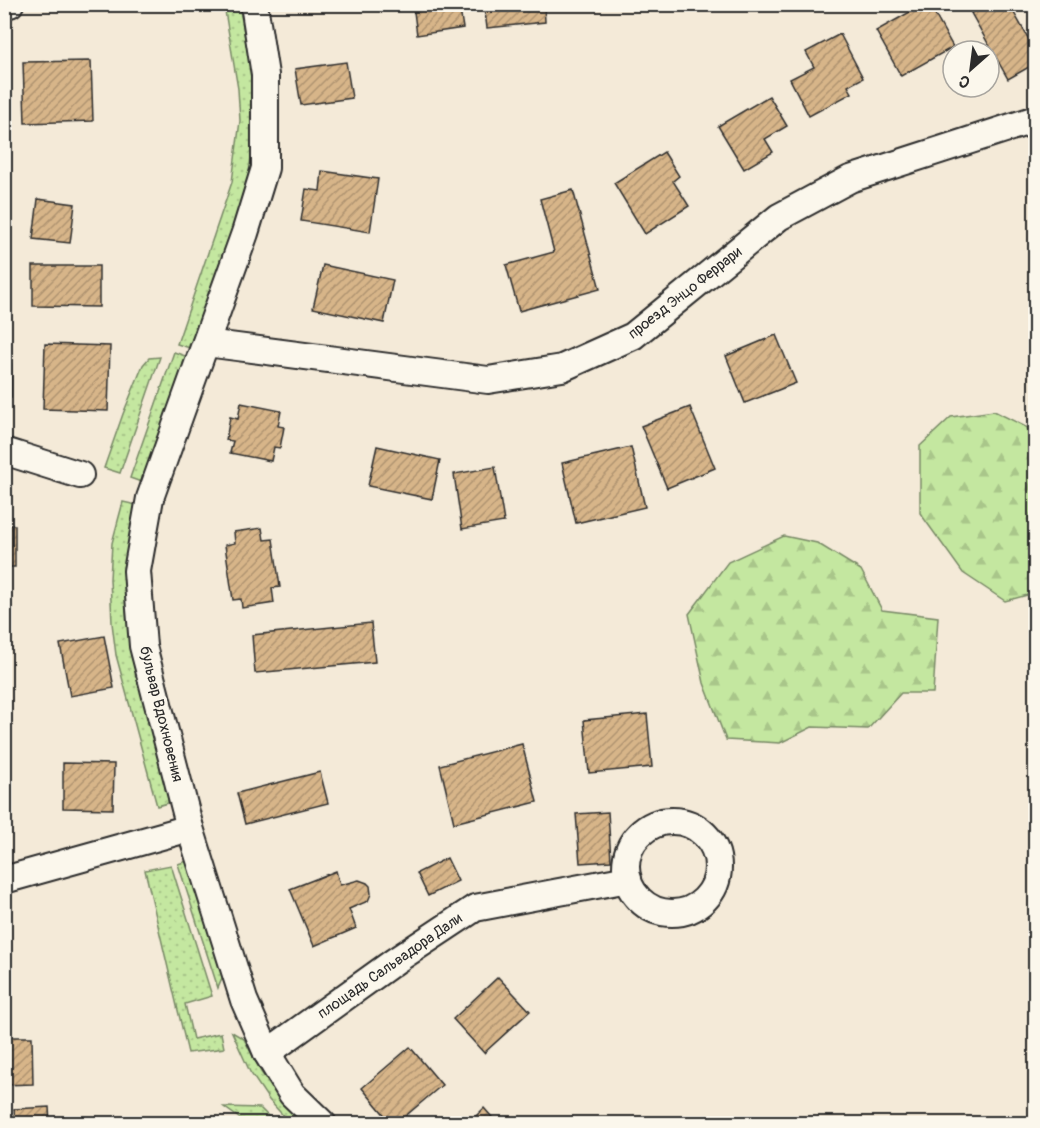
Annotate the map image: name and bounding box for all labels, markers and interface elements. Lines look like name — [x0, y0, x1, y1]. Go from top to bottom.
north arrow — [941, 39, 1001, 99]
text: С — [955, 70, 973, 93]
street label: проезд Энцо Феррари — [624, 242, 746, 343]
street label: бульвар Вдохновения — [135, 644, 187, 784]
street label: площадь Сальвадора Дали — [314, 909, 466, 1023]

